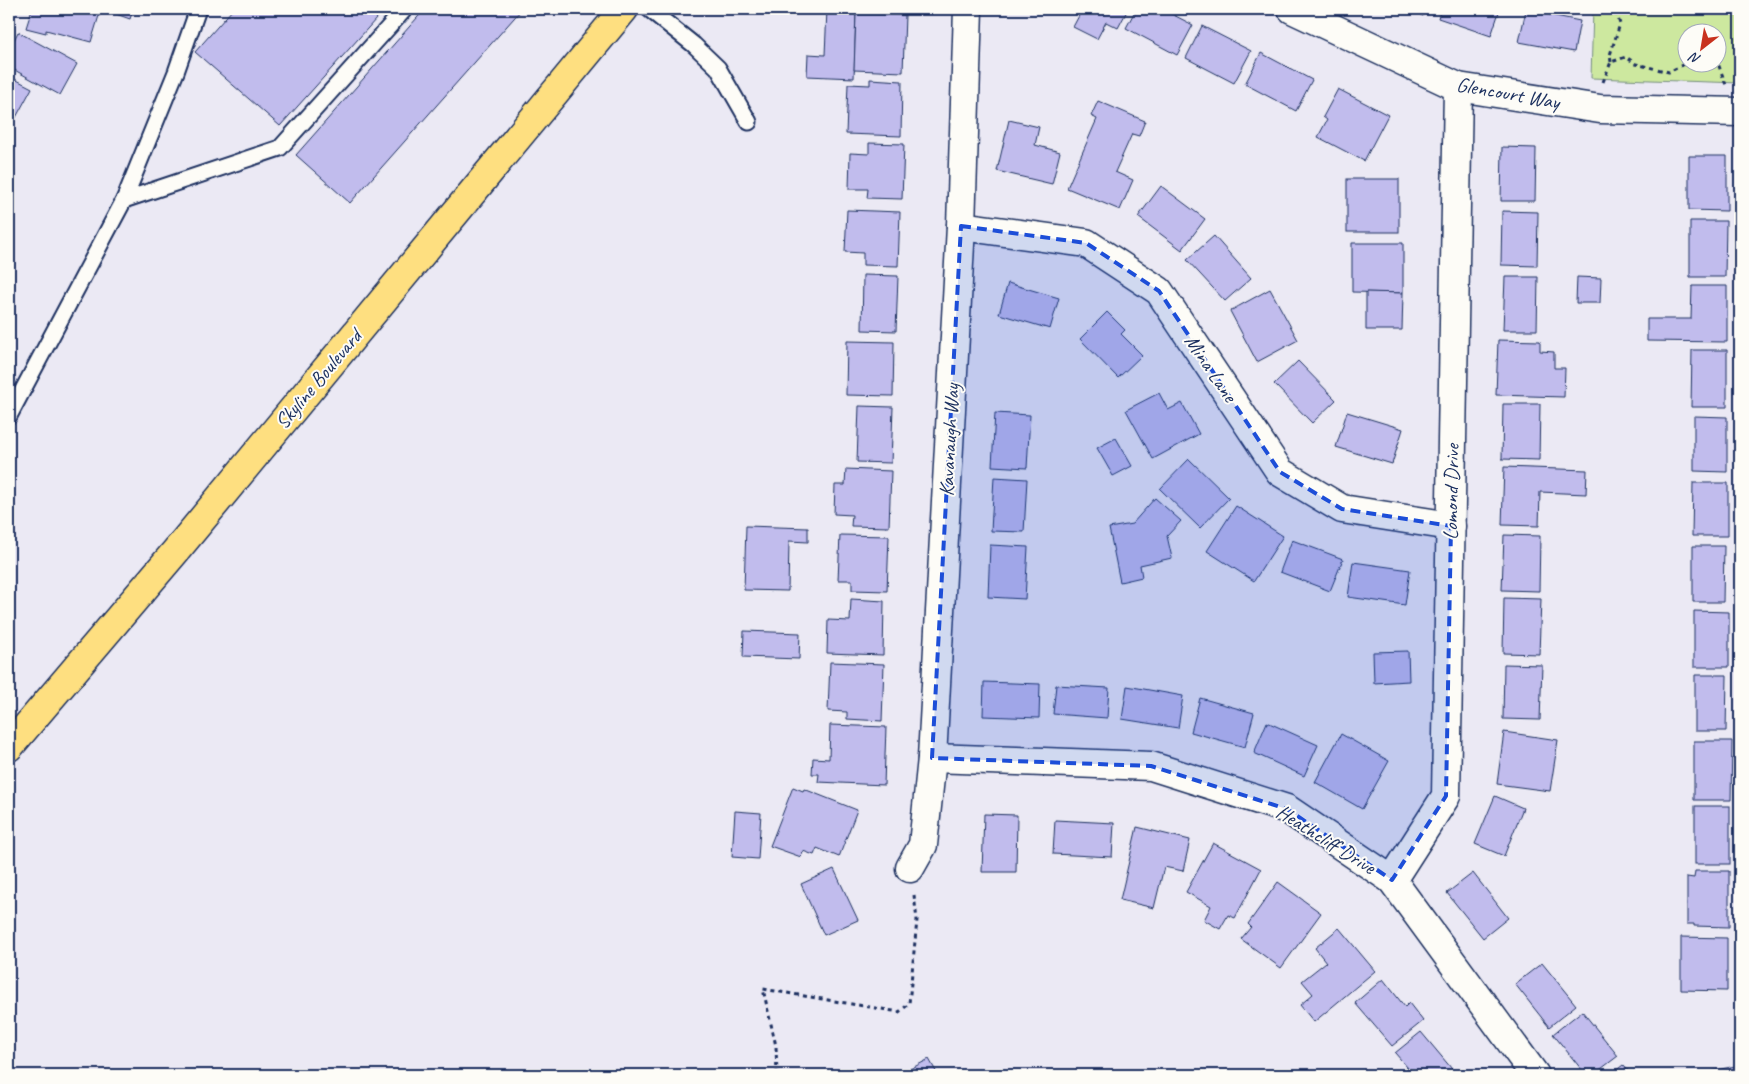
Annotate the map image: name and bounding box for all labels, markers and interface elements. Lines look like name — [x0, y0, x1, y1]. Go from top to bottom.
north arrow — [1676, 22, 1726, 72]
text: N — [1685, 48, 1704, 68]
street label: Glencourt Way — [1454, 71, 1563, 115]
street label: Skyline Boulevard — [269, 321, 370, 434]
street label: Mina Lane — [1179, 329, 1244, 409]
street label: Kavanaugh Way — [933, 381, 965, 497]
street label: Lomond Drive — [1437, 442, 1465, 540]
street label: Heathcliff Drive — [1272, 798, 1381, 880]

